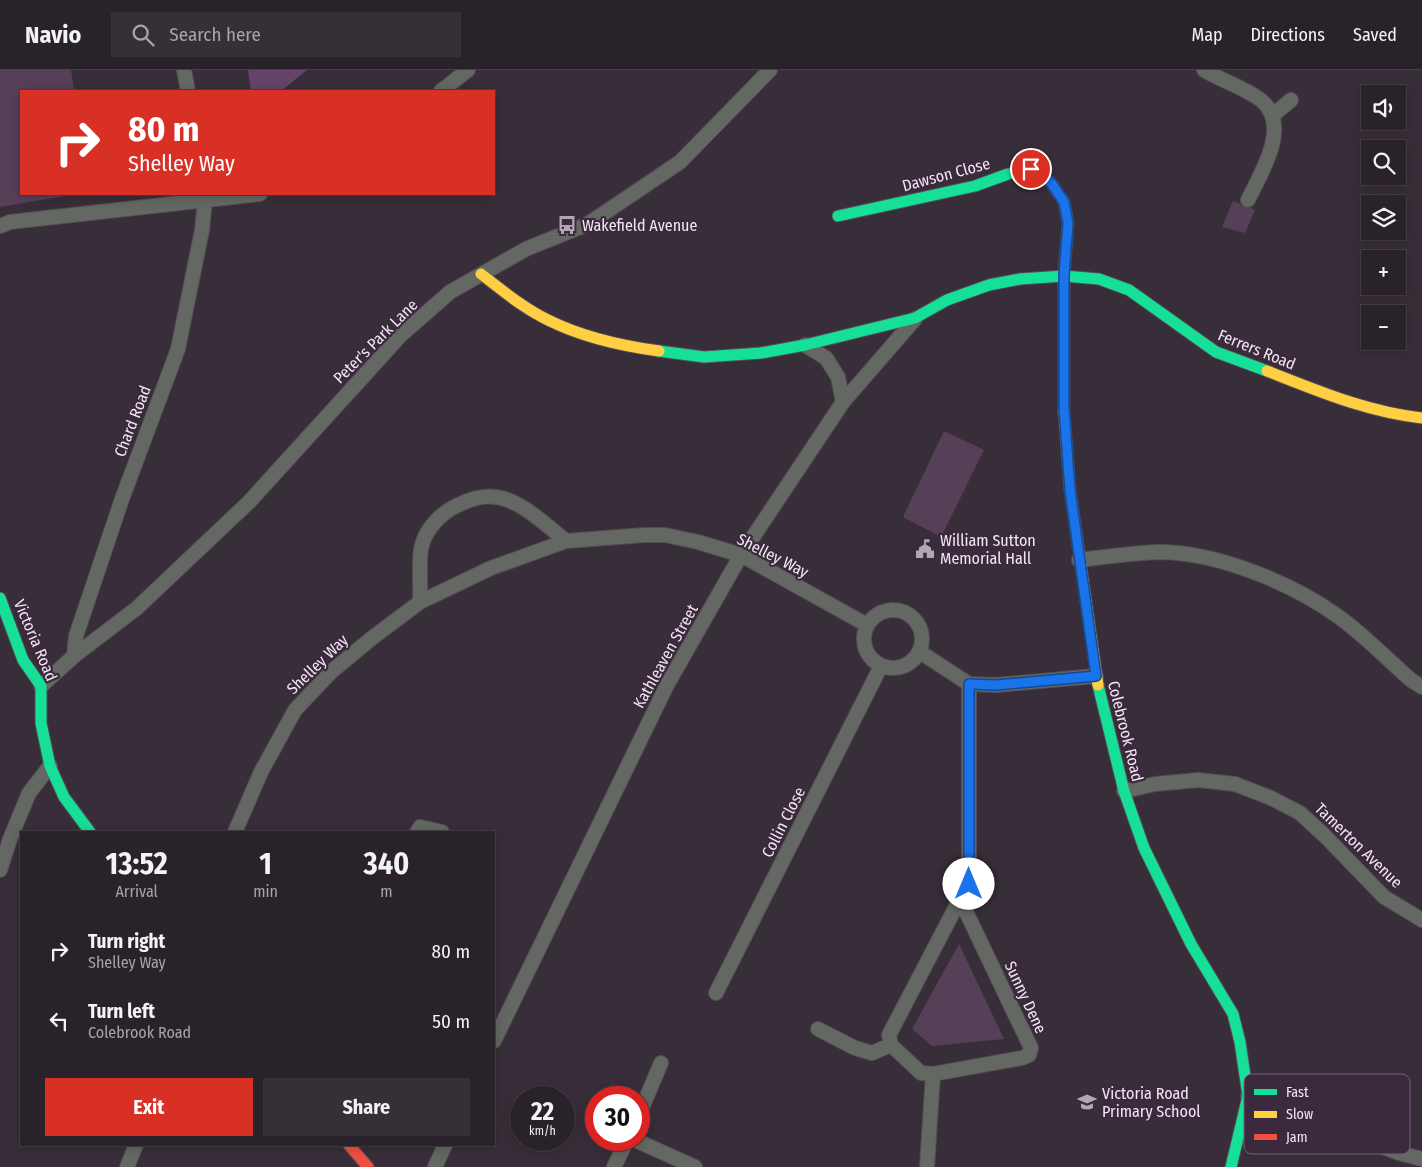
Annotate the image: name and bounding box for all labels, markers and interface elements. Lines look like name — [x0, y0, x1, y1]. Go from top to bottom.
search box — [111, 12, 461, 57]
text: Navio — [25, 21, 81, 49]
icon: search — [129, 21, 157, 49]
text: Search here — [169, 23, 261, 46]
text: Map — [1191, 24, 1223, 46]
text: Directions — [1251, 24, 1325, 46]
text: Saved — [1353, 24, 1397, 46]
map controls — [1361, 85, 1406, 350]
button: sound — [1361, 85, 1406, 130]
text: 80 m — [128, 108, 200, 150]
icon: right — [45, 110, 110, 175]
button: search — [1361, 140, 1406, 185]
pin — [1010, 148, 1052, 190]
text: Shelley Way — [128, 150, 235, 177]
street label: Dawson Close — [900, 154, 992, 195]
icon: arrive — [1017, 155, 1045, 183]
button: layers — [1361, 195, 1406, 240]
bus stop icon: Wakefield Avenue — [556, 214, 578, 236]
place label: Wakefield Avenue — [582, 216, 697, 235]
button: + — [1361, 250, 1406, 295]
street label: Peter's Park Lane — [329, 295, 421, 387]
button: − — [1361, 305, 1406, 350]
street label: Ferrers Road — [1215, 325, 1298, 374]
street label: Chard Road — [110, 383, 155, 460]
street label: Shelley Way — [734, 529, 812, 582]
place label: William Sutton Memorial Hall — [940, 531, 1036, 568]
public building icon: William Sutton Memorial Hall — [914, 538, 936, 560]
street label: Victoria Road — [10, 597, 61, 684]
street label: Kathleaven Street — [629, 600, 702, 712]
street label: Shelley Way — [283, 630, 352, 698]
street label: Colebrook Road — [1104, 679, 1147, 783]
street label: Collin Close — [758, 784, 809, 860]
street label: Tamerton Avenue — [1311, 799, 1406, 892]
text: 13:52 — [106, 846, 168, 882]
text: 1 — [259, 846, 272, 882]
text: 340 — [364, 846, 409, 882]
position arrow — [942, 857, 994, 909]
text: Arrival — [115, 882, 158, 901]
text: min — [253, 882, 278, 901]
text: m — [380, 882, 393, 901]
text: Turn right — [88, 930, 165, 953]
icon: right — [45, 937, 73, 965]
text: 80 m — [432, 940, 470, 963]
text: Shelley Way — [88, 953, 166, 972]
street label: Sunny Dene — [1001, 958, 1051, 1036]
text: Turn left — [88, 1000, 155, 1023]
icon: left — [45, 1007, 73, 1035]
text: 50 m — [432, 1010, 470, 1033]
text: Colebrook Road — [88, 1023, 191, 1042]
legend — [1244, 1074, 1410, 1154]
button: Exit — [45, 1078, 253, 1136]
button: Share — [263, 1078, 470, 1136]
place label: Victoria Road Primary School — [1102, 1084, 1201, 1121]
text: Fast — [1286, 1084, 1309, 1101]
speed limit sign: 30 — [585, 1086, 650, 1151]
school or university icon: Victoria Road Primary School — [1076, 1091, 1098, 1113]
text: 22 — [531, 1097, 554, 1127]
text: Slow — [1286, 1106, 1313, 1123]
text: km/h — [529, 1124, 556, 1138]
text: Jam — [1286, 1129, 1307, 1146]

